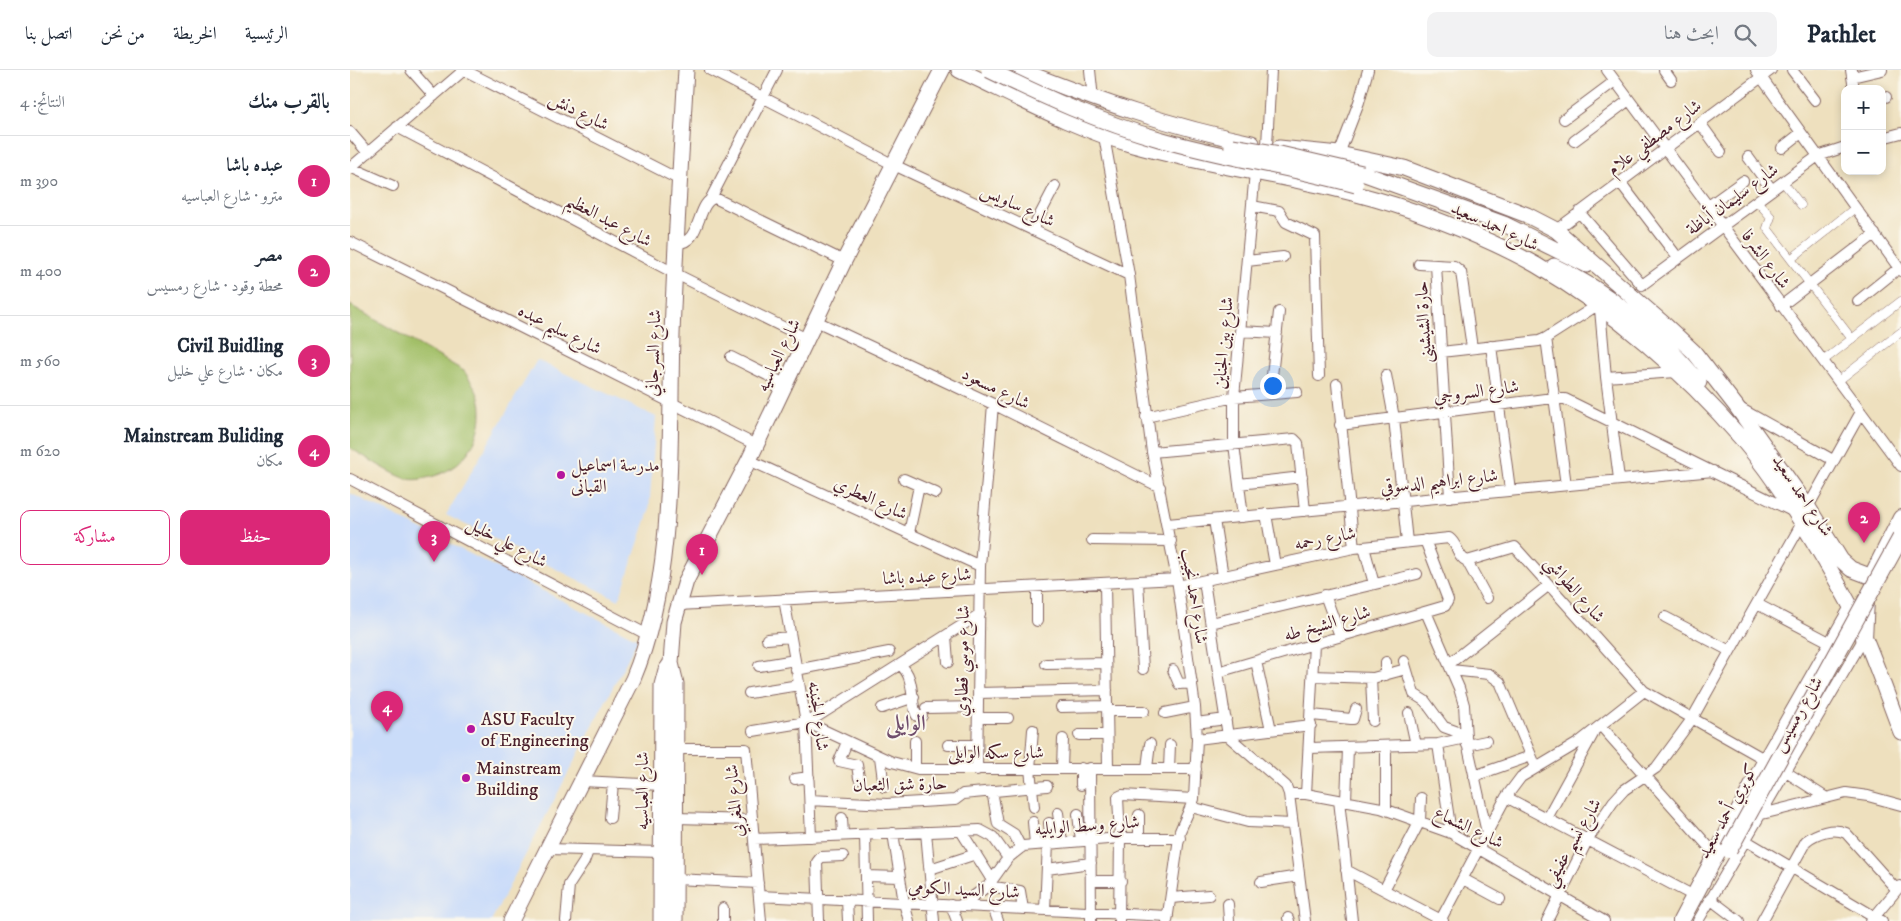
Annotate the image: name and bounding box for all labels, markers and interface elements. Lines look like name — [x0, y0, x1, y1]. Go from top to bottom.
search box — [1427, 12, 1777, 57]
text: Pathlet — [1807, 20, 1876, 50]
icon: search — [1731, 21, 1759, 49]
text: ابحث هنا — [1664, 22, 1719, 45]
text: اتصل بنا — [25, 23, 72, 45]
text: من نحن — [100, 23, 145, 45]
text: الخريطة — [173, 23, 217, 45]
text: الرئيسية — [245, 23, 288, 45]
map controls — [1841, 85, 1886, 175]
button: + — [1841, 85, 1886, 130]
street label: شارع دنش — [543, 87, 612, 139]
text: بالقرب منك — [248, 89, 330, 115]
text: النتائج: 4 — [20, 92, 65, 112]
street label: شارع مصطفي علام — [1603, 95, 1710, 185]
button: − — [1841, 130, 1886, 175]
text: عبده باشا — [226, 154, 283, 177]
street label: شارع سليمان أباظة — [1680, 157, 1785, 243]
text: 390 m — [20, 171, 58, 191]
text: 1 — [311, 171, 317, 191]
street label: شارع ساويس — [976, 179, 1058, 235]
text: مترو · شارع العباسيه — [181, 186, 283, 206]
street label: شارع عبد العظيم — [559, 189, 655, 258]
street label: شارع احمد سعيد — [1446, 197, 1542, 259]
street label: شارع الشرفا — [1733, 226, 1795, 295]
text: مصر — [255, 244, 283, 267]
text: 400 m — [20, 261, 62, 281]
text: 2 — [310, 261, 318, 281]
text: محطة وقود · شارع رمسيس — [146, 276, 283, 296]
street label: حارة الشيشينى — [1411, 280, 1438, 364]
street label: شارع بين الجناين — [1209, 296, 1242, 390]
street label: شارع سليم عبده — [511, 299, 605, 366]
street label: شارع السرجاني — [641, 309, 670, 397]
street label: شارع العباسيه — [752, 315, 809, 397]
text: Civil Buidling — [177, 335, 283, 358]
text: 560 m — [20, 351, 60, 371]
text: 3 — [311, 351, 317, 371]
text: مكان · شارع علي خليل — [167, 361, 283, 381]
street label: شارع مسعود — [957, 363, 1033, 418]
your location — [1260, 373, 1286, 399]
street label: شارع السروجي — [1432, 376, 1520, 411]
text: Mainstream Buliding — [124, 425, 283, 448]
text: 620 m — [20, 441, 60, 461]
text: 4 — [309, 441, 319, 461]
street label: شارع احمد سعيد — [1764, 450, 1838, 542]
text: مكان — [256, 451, 283, 471]
place label: مدرسة اسماعيل القبانى — [571, 455, 660, 498]
street label: شارع ابراهيم الدسوقي — [1379, 465, 1500, 505]
marker: مدرسة اسماعيل القبانى — [555, 469, 567, 481]
street label: شارع العطري — [829, 472, 911, 528]
pin: 2 — [1848, 502, 1880, 543]
button: مشاركة — [20, 510, 170, 565]
button: حفظ — [180, 510, 330, 565]
street label: شارع علي خليل — [460, 512, 551, 578]
pin: 3 — [418, 521, 450, 562]
street label: شارع رحمه — [1293, 522, 1358, 559]
pin: 1 — [686, 534, 718, 575]
street label: شارع احمد نجيب — [1173, 547, 1212, 646]
street label: شارع الطواشي — [1535, 552, 1609, 631]
street label: شارع عبده باشا — [882, 564, 972, 593]
street label: شارع الشيخ طه — [1281, 601, 1374, 651]
street label: شارع موسي قطاوي — [951, 605, 980, 717]
street label: شارع رمسيس — [1768, 673, 1831, 758]
street label: شارع الجنينه — [800, 680, 833, 753]
pin: 4 — [371, 691, 403, 732]
place label: ASU Faculty of Engineering — [481, 709, 589, 752]
district label: الوايلى — [885, 710, 926, 740]
marker: ASU Faculty of Engineering — [465, 723, 477, 735]
street label: شارع سكه الوايلى — [948, 742, 1044, 767]
street label: شارع العباسيه — [632, 752, 657, 830]
place label: Mainstream Building — [476, 758, 561, 801]
street label: كوبري أحمد سعيد — [1690, 759, 1766, 864]
street label: شارع المغربي — [721, 763, 752, 838]
marker: Mainstream Building — [460, 772, 472, 784]
street label: حارة شق الثعبان — [853, 773, 947, 797]
street label: شارع نسيم عفيفي — [1539, 795, 1612, 893]
street label: شارع الشماع — [1429, 802, 1507, 857]
street label: شارع وسط الوايليه — [1034, 811, 1141, 844]
street label: شارع السيد الكومي — [907, 876, 1020, 907]

